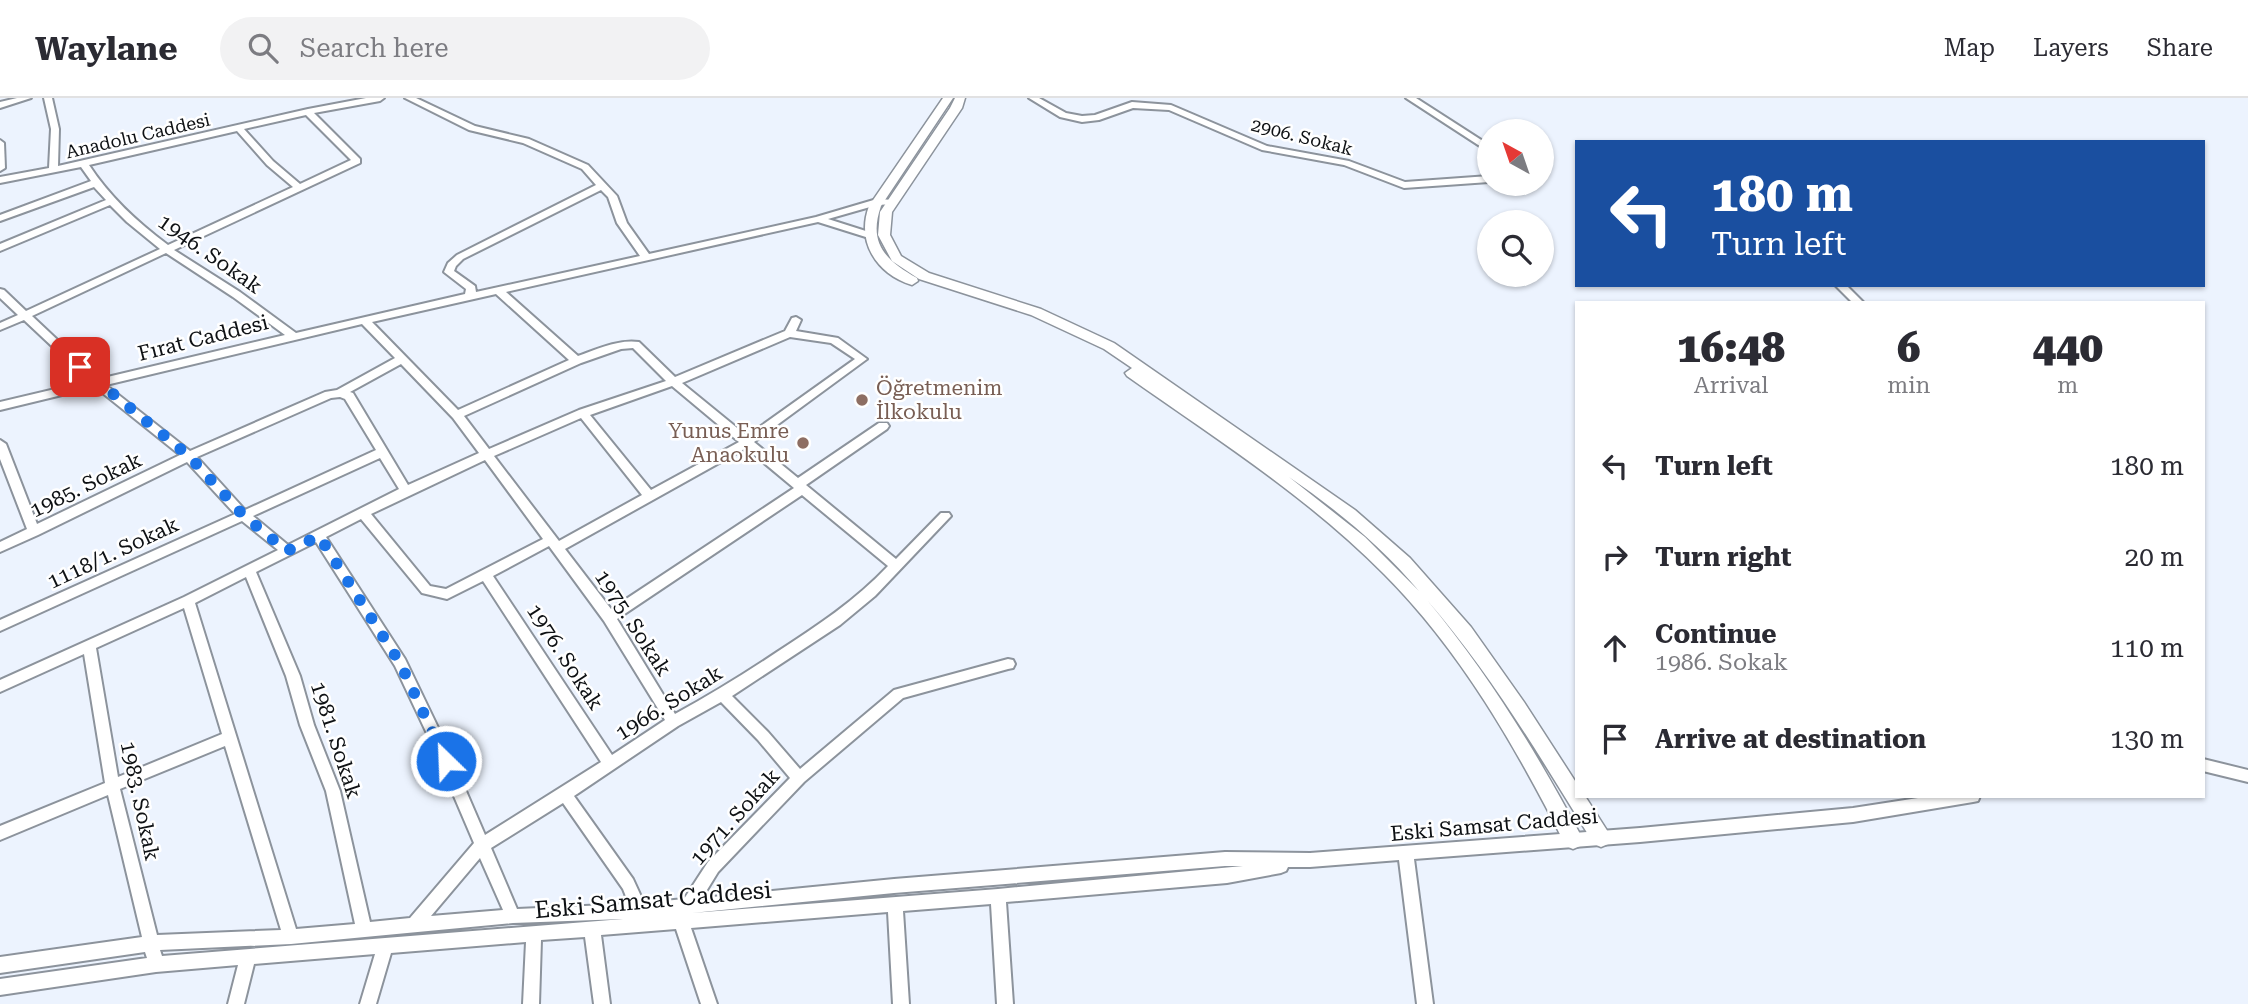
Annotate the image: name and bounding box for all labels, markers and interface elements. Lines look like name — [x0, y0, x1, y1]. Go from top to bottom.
search box — [220, 17, 710, 80]
text: Waylane — [35, 29, 178, 68]
icon: search — [244, 29, 282, 67]
text: Search here — [300, 33, 449, 63]
text: Map — [1944, 34, 1995, 62]
text: Layers — [2033, 34, 2109, 62]
text: Share — [2147, 34, 2213, 62]
street label: Anadolu Caddesi — [64, 109, 212, 162]
street label: 2906. Sokak — [1249, 114, 1355, 159]
north arrow — [1477, 119, 1554, 196]
map controls — [1477, 119, 1554, 287]
text: 180 m — [1711, 166, 1853, 223]
icon: left — [1596, 168, 1687, 259]
street label: 1946. Sokak — [153, 209, 267, 299]
button: search — [1477, 210, 1554, 287]
text: Turn left — [1711, 225, 1846, 263]
street label: Fırat Caddesi — [135, 310, 271, 366]
text: 16:48 — [1677, 323, 1785, 372]
text: 6 — [1897, 323, 1921, 372]
text: 440 — [2032, 323, 2103, 372]
pin — [50, 337, 110, 397]
icon: arrive — [61, 348, 99, 386]
text: Arrival — [1694, 372, 1768, 399]
text: min — [1887, 372, 1930, 399]
text: m — [2057, 372, 2078, 399]
place label: Öğretmenim İlkokulu — [876, 375, 1002, 424]
marker: Öğretmenim İlkokulu — [854, 392, 870, 408]
place label: Yunus Emre Anaokulu — [668, 419, 789, 467]
marker: Yunus Emre Anaokulu — [795, 435, 811, 451]
icon: left — [1596, 447, 1634, 485]
street label: 1985. Sokak — [26, 448, 146, 522]
text: Turn left — [1655, 451, 1773, 481]
text: 180 m — [2110, 451, 2184, 481]
street label: 1118/1. Sokak — [44, 512, 182, 594]
icon: right — [1596, 538, 1634, 576]
text: Turn right — [1655, 542, 1791, 572]
text: 20 m — [2125, 542, 2184, 572]
street label: 1975. Sokak — [590, 566, 676, 680]
street label: 1976. Sokak — [522, 600, 608, 714]
text: Continue — [1655, 619, 1777, 649]
icon: ahead — [1596, 629, 1634, 667]
text: 110 m — [2110, 633, 2184, 663]
text: 1986. Sokak — [1655, 649, 1788, 676]
street label: 1966. Sokak — [611, 661, 727, 745]
street label: 1981. Sokak — [306, 679, 366, 801]
icon: arrive — [1596, 720, 1634, 758]
position arrow — [409, 724, 483, 798]
text: Arrive at destination — [1655, 724, 1926, 754]
text: 130 m — [2110, 724, 2184, 754]
street label: 1983. Sokak — [116, 739, 164, 863]
street label: 1971. Sokak — [685, 764, 785, 870]
street label: Eski Samsat Caddesi — [1389, 804, 1599, 846]
street label: Eski Samsat Caddesi — [533, 876, 773, 924]

